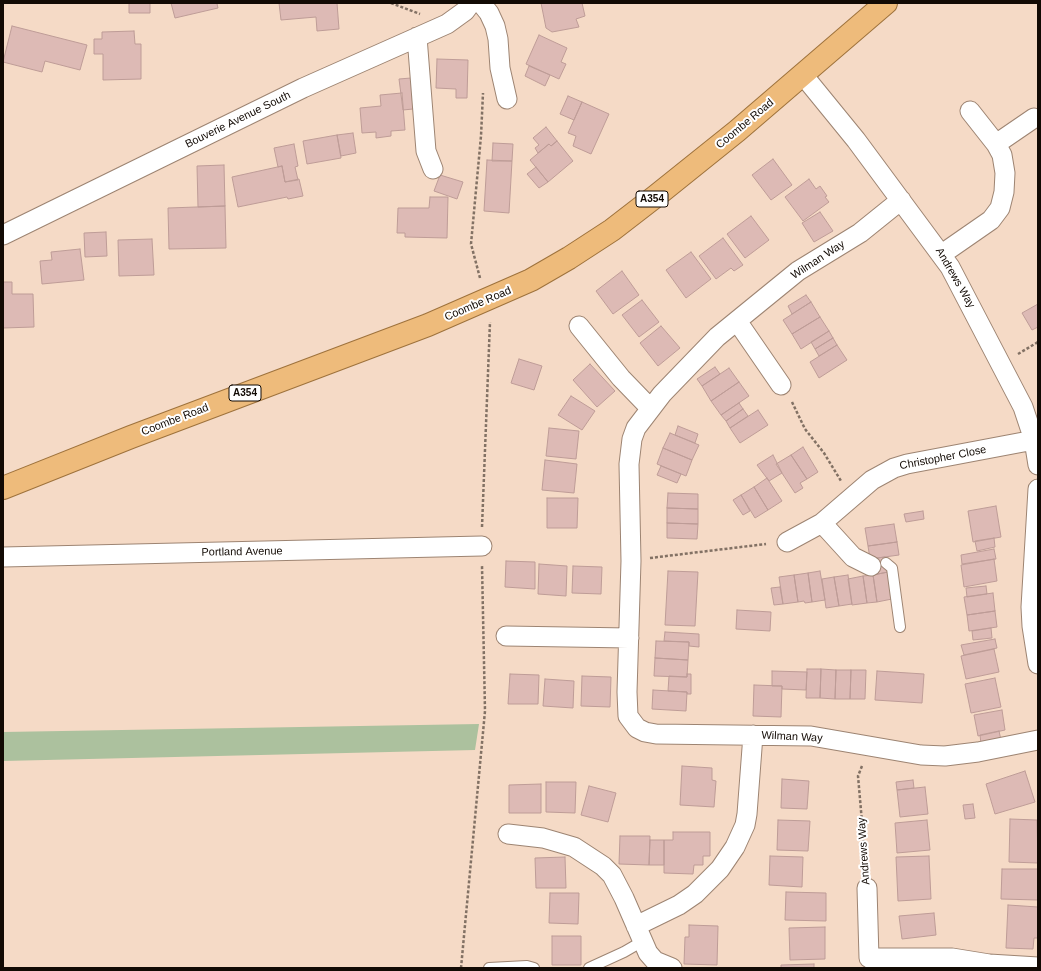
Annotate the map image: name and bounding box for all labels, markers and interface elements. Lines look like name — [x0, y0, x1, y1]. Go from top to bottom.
street label: Bouverie Avenue South — [183, 89, 293, 151]
street label: Coombe Road — [714, 96, 776, 152]
road number: A354 — [636, 191, 668, 207]
street label: Wilman Way — [789, 238, 847, 282]
street label: Andrews Way — [932, 245, 978, 311]
street label: Coombe Road — [443, 284, 513, 324]
road number: A354 — [229, 385, 261, 401]
street label: Coombe Road — [140, 401, 210, 439]
street label: Christopher Close — [899, 443, 987, 473]
street label: Portland Avenue — [201, 545, 283, 559]
street label: Wilman Way — [761, 729, 823, 745]
street label: Andrews Way — [855, 817, 873, 885]

